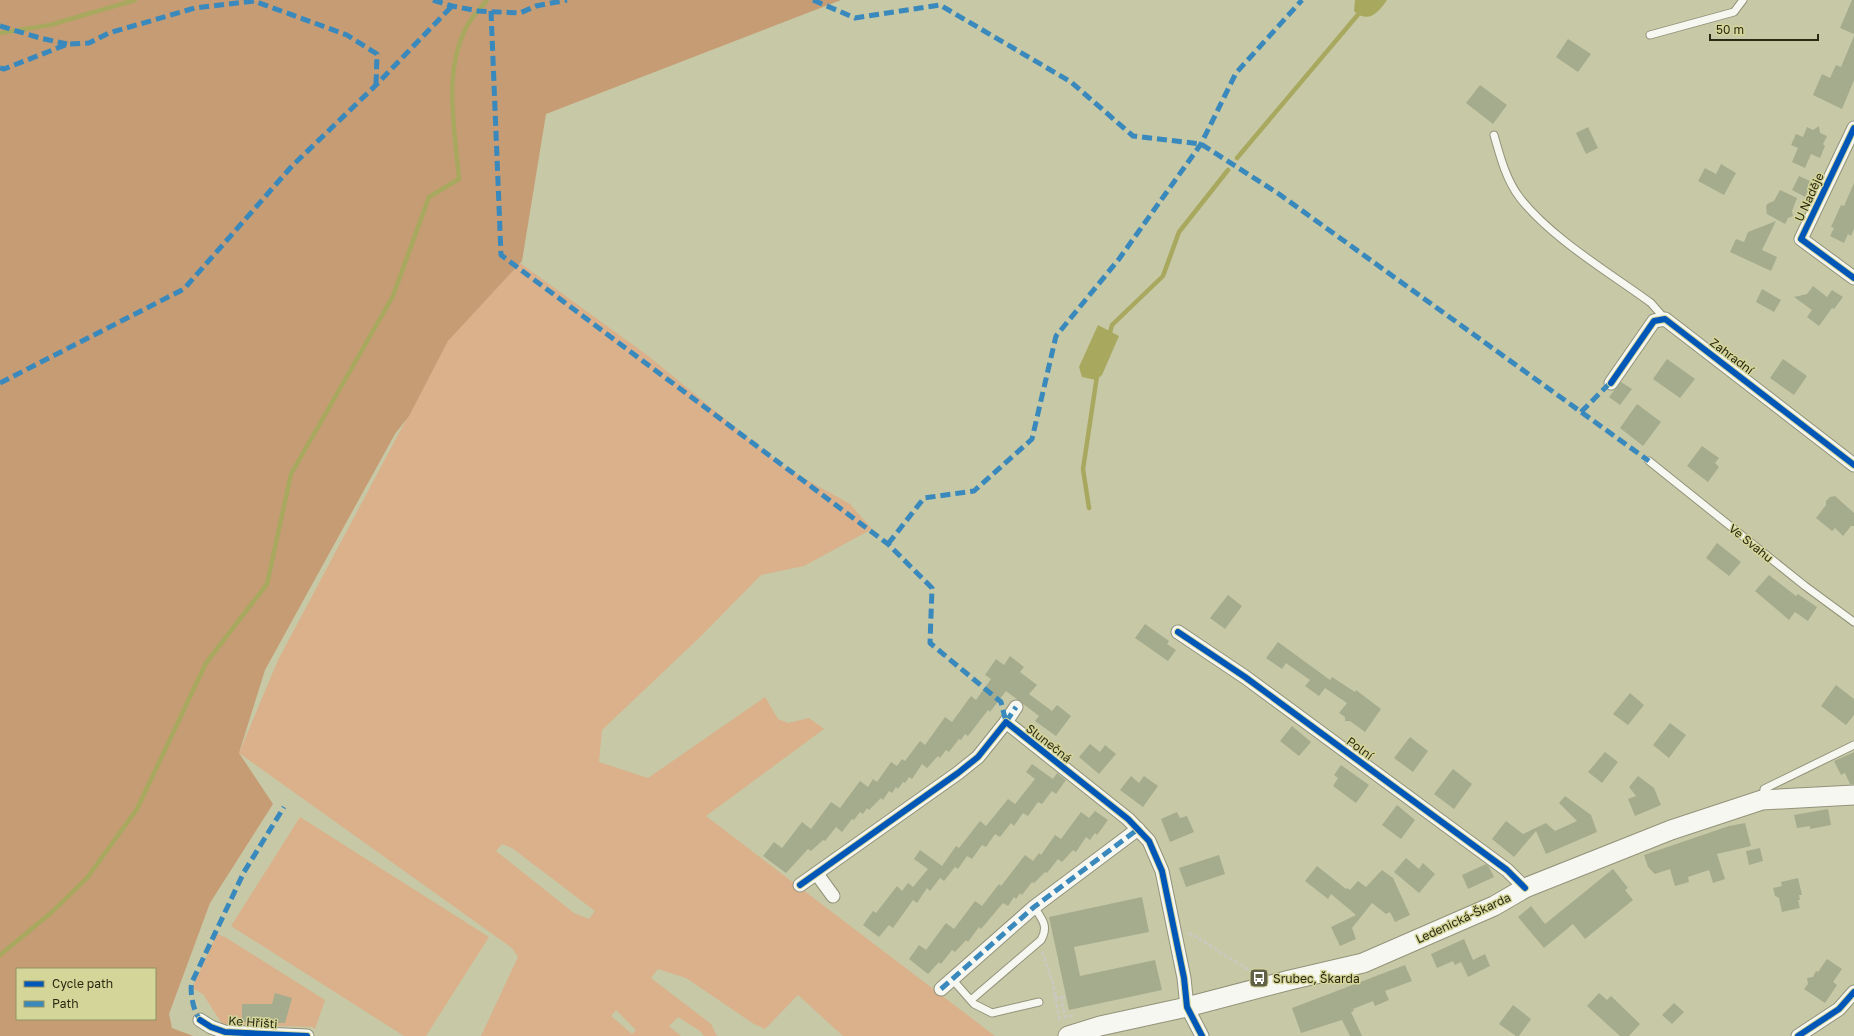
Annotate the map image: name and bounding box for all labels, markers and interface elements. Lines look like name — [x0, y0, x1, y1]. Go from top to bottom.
scale bar — [1710, 16, 1818, 42]
text: 50 m — [1716, 22, 1744, 37]
street label: U Naděje — [1791, 170, 1827, 224]
street label: Zahradní — [1707, 335, 1757, 378]
street label: Ve Svahu — [1726, 521, 1776, 565]
street label: Slunečná — [1023, 721, 1075, 765]
street label: Polní — [1344, 733, 1377, 763]
street label: Ledenická-Škarda — [1413, 889, 1513, 947]
bus stop icon: Srubec, Škarda — [1248, 967, 1270, 989]
legend — [16, 968, 156, 1020]
place label: Srubec, Škarda — [1273, 971, 1360, 986]
text: Cycle path — [52, 976, 113, 991]
text: Path — [52, 996, 79, 1011]
street label: Ke Hřišti — [228, 1013, 278, 1031]

